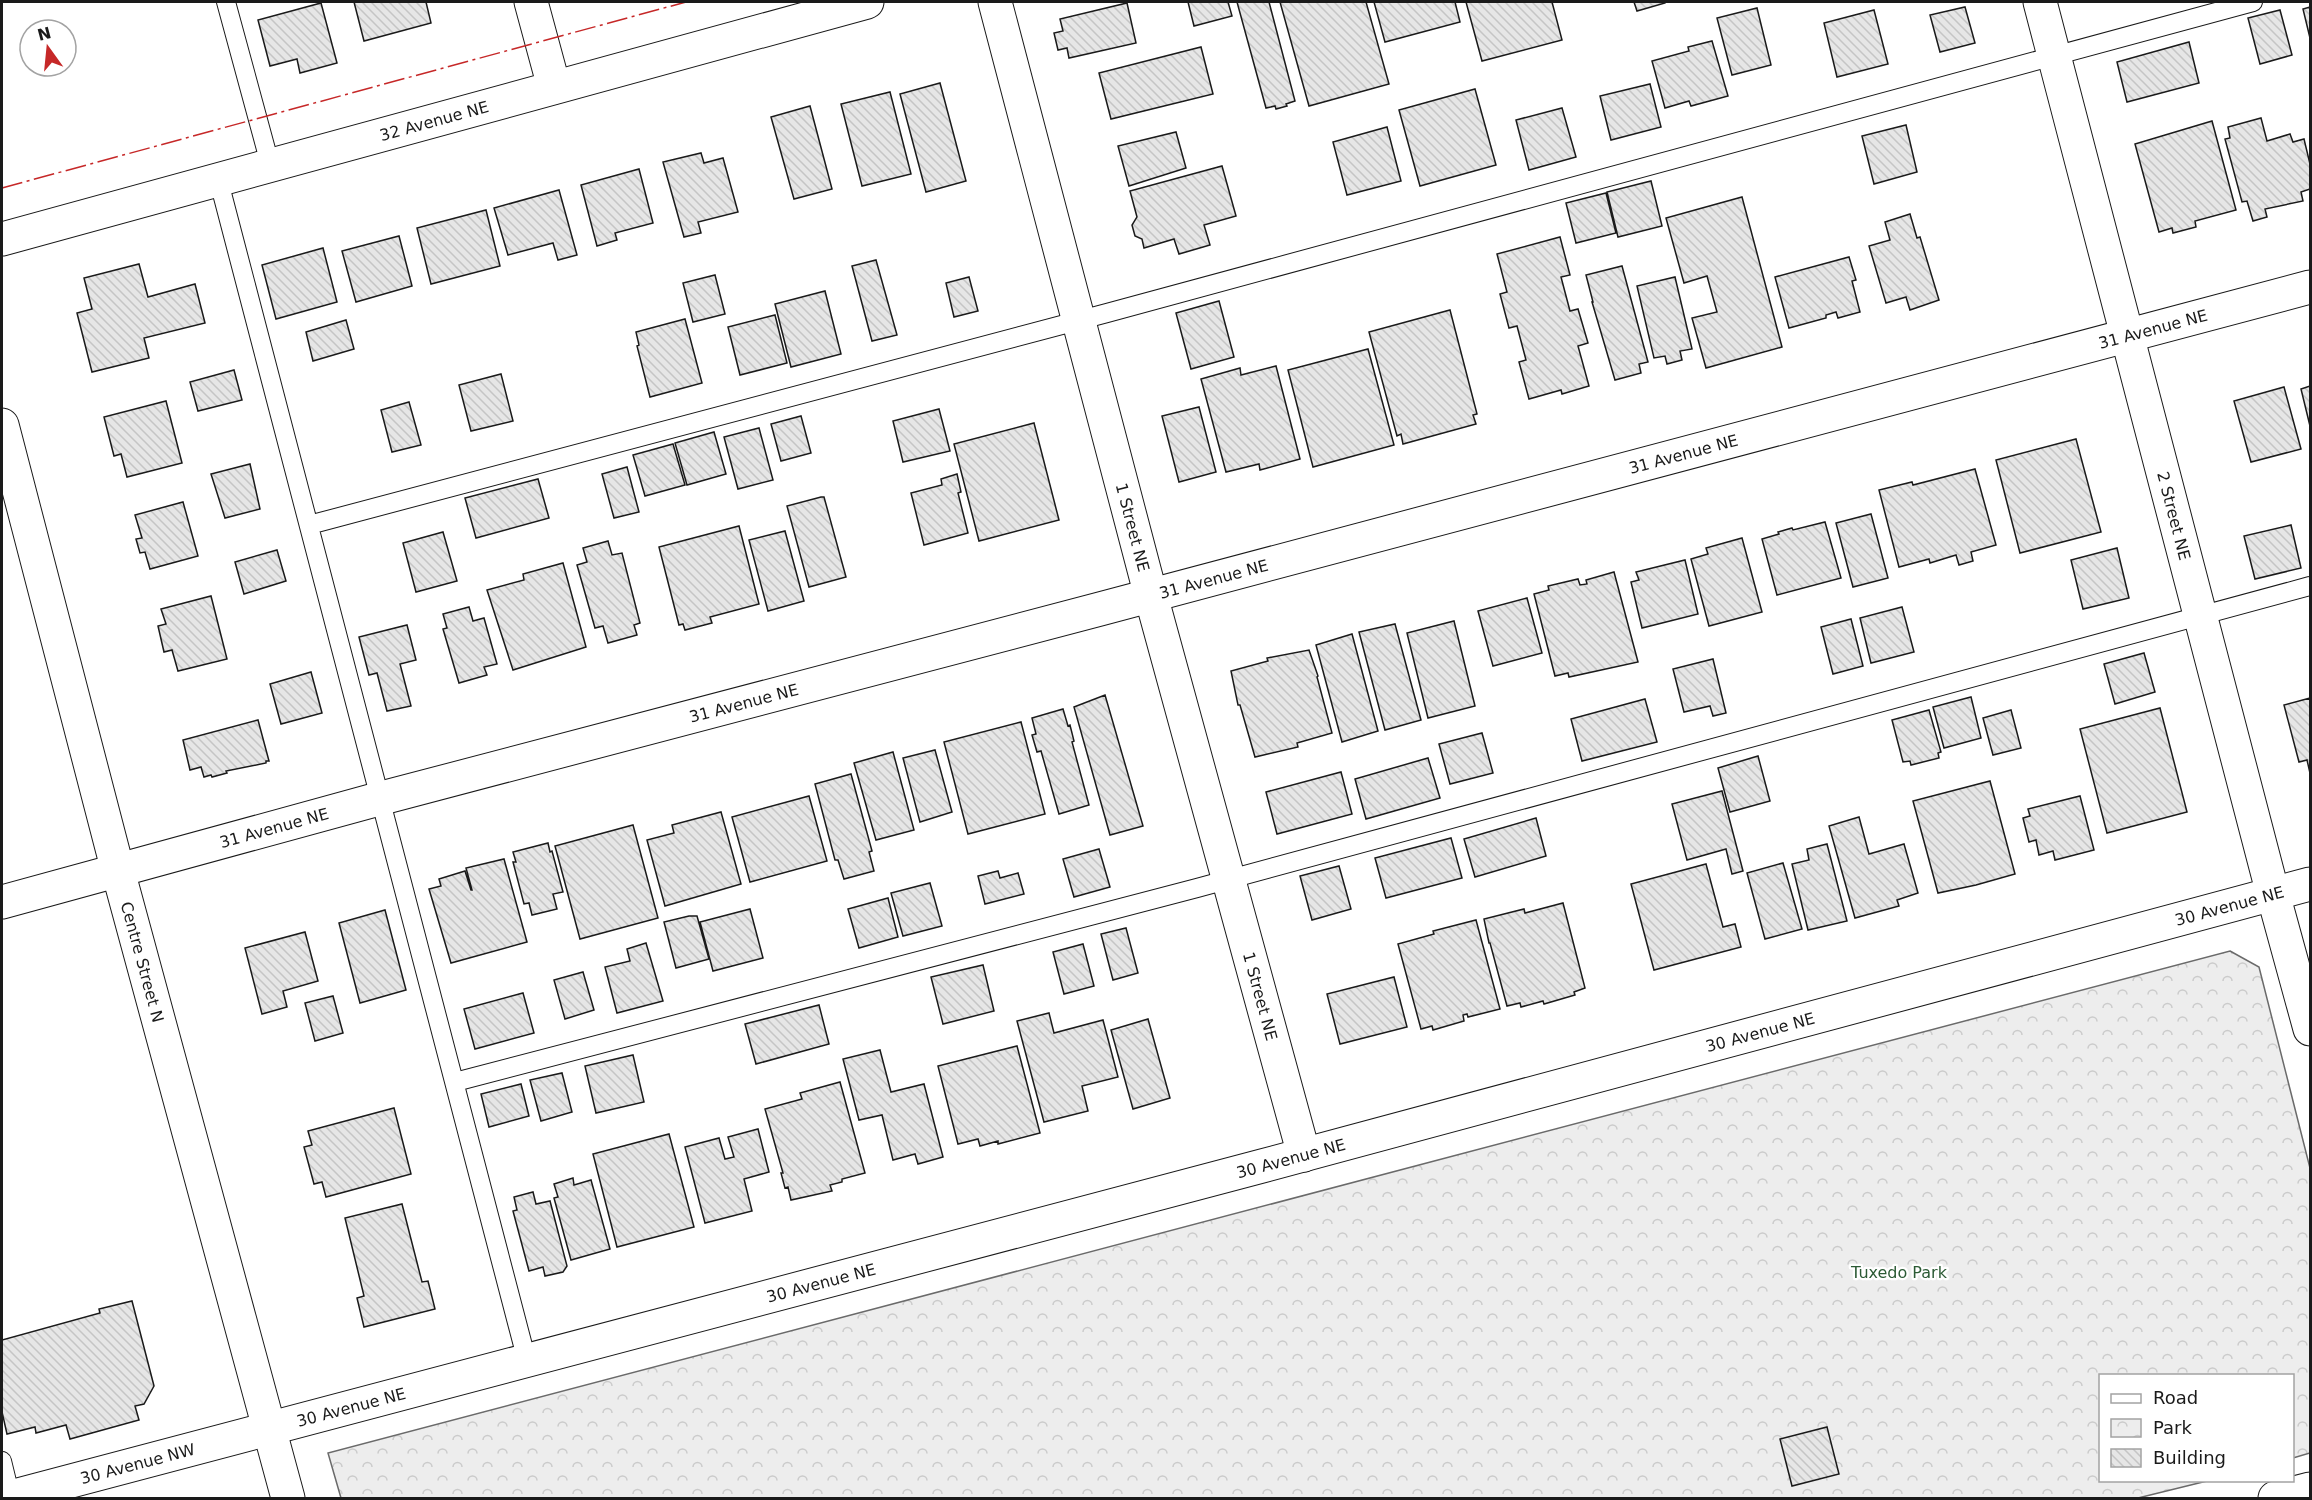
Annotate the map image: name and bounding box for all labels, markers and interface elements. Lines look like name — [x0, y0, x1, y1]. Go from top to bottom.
north arrow — [18, 18, 78, 78]
text: N — [35, 23, 53, 45]
street label: 32 Avenue NE — [378, 97, 491, 145]
street label: 31 Avenue NE — [2096, 305, 2210, 352]
street label: 31 Avenue NE — [1627, 430, 1740, 477]
street label: 2 Street NE — [2153, 469, 2195, 562]
street label: 1 Street NE — [1112, 481, 1154, 574]
street label: 31 Avenue NE — [1157, 555, 1270, 602]
street label: 31 Avenue NE — [687, 679, 800, 726]
street label: 31 Avenue NE — [217, 804, 331, 852]
street label: 30 Avenue NE — [2173, 882, 2286, 929]
street label: Centre Street N — [117, 899, 168, 1024]
street label: 1 Street NE — [1239, 950, 1282, 1043]
street label: 30 Avenue NE — [1704, 1008, 1817, 1056]
street label: 30 Avenue NE — [1234, 1135, 1347, 1182]
street label: 30 Avenue NE — [764, 1259, 878, 1306]
park label: Tuxedo Park — [1850, 1263, 1948, 1282]
legend — [2099, 1374, 2294, 1482]
street label: 30 Avenue NE — [295, 1383, 408, 1430]
text: Road — [2153, 1387, 2198, 1408]
text: Park — [2153, 1417, 2192, 1438]
street label: 30 Avenue NW — [78, 1439, 197, 1488]
text: Building — [2153, 1447, 2226, 1468]

